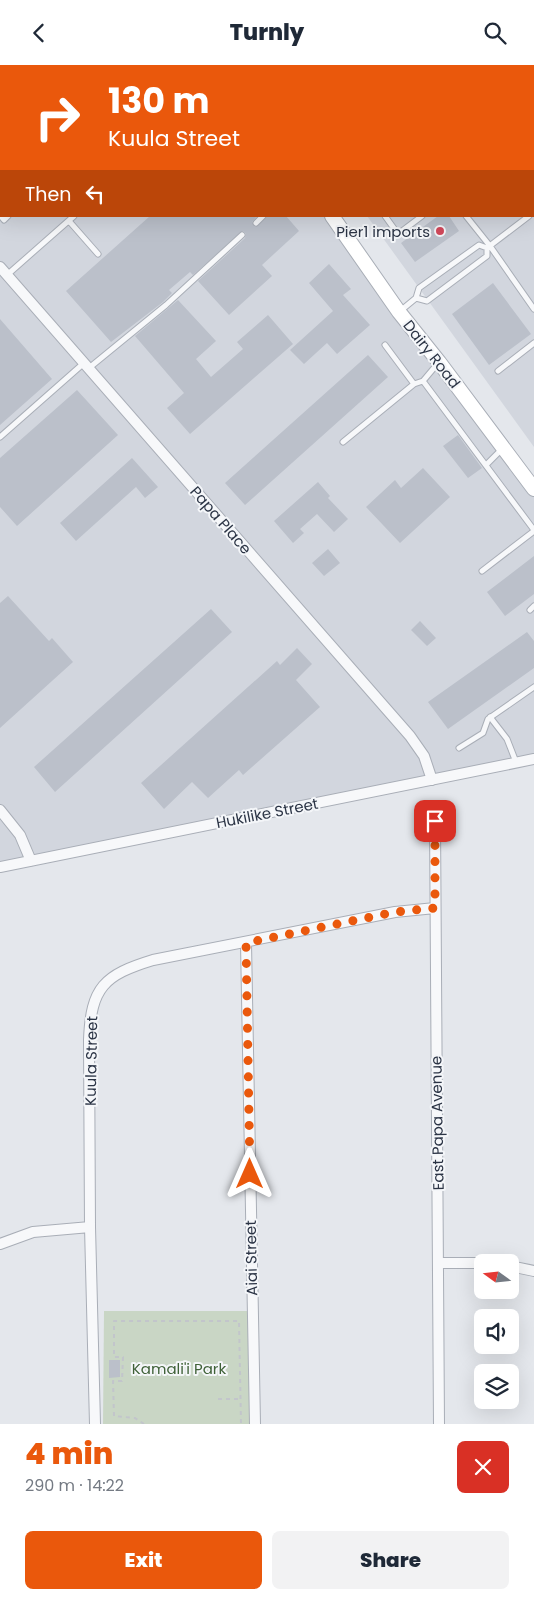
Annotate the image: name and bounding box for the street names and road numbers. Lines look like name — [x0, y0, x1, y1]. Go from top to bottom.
street label: Dairy Road — [399, 315, 465, 393]
street label: Papa Place — [186, 481, 256, 559]
street label: Hukilike Street — [214, 793, 320, 833]
street label: Kuula Street — [80, 1016, 102, 1106]
street label: East Papa Avenue — [425, 1056, 449, 1190]
street label: Aiai Street — [240, 1220, 262, 1296]

